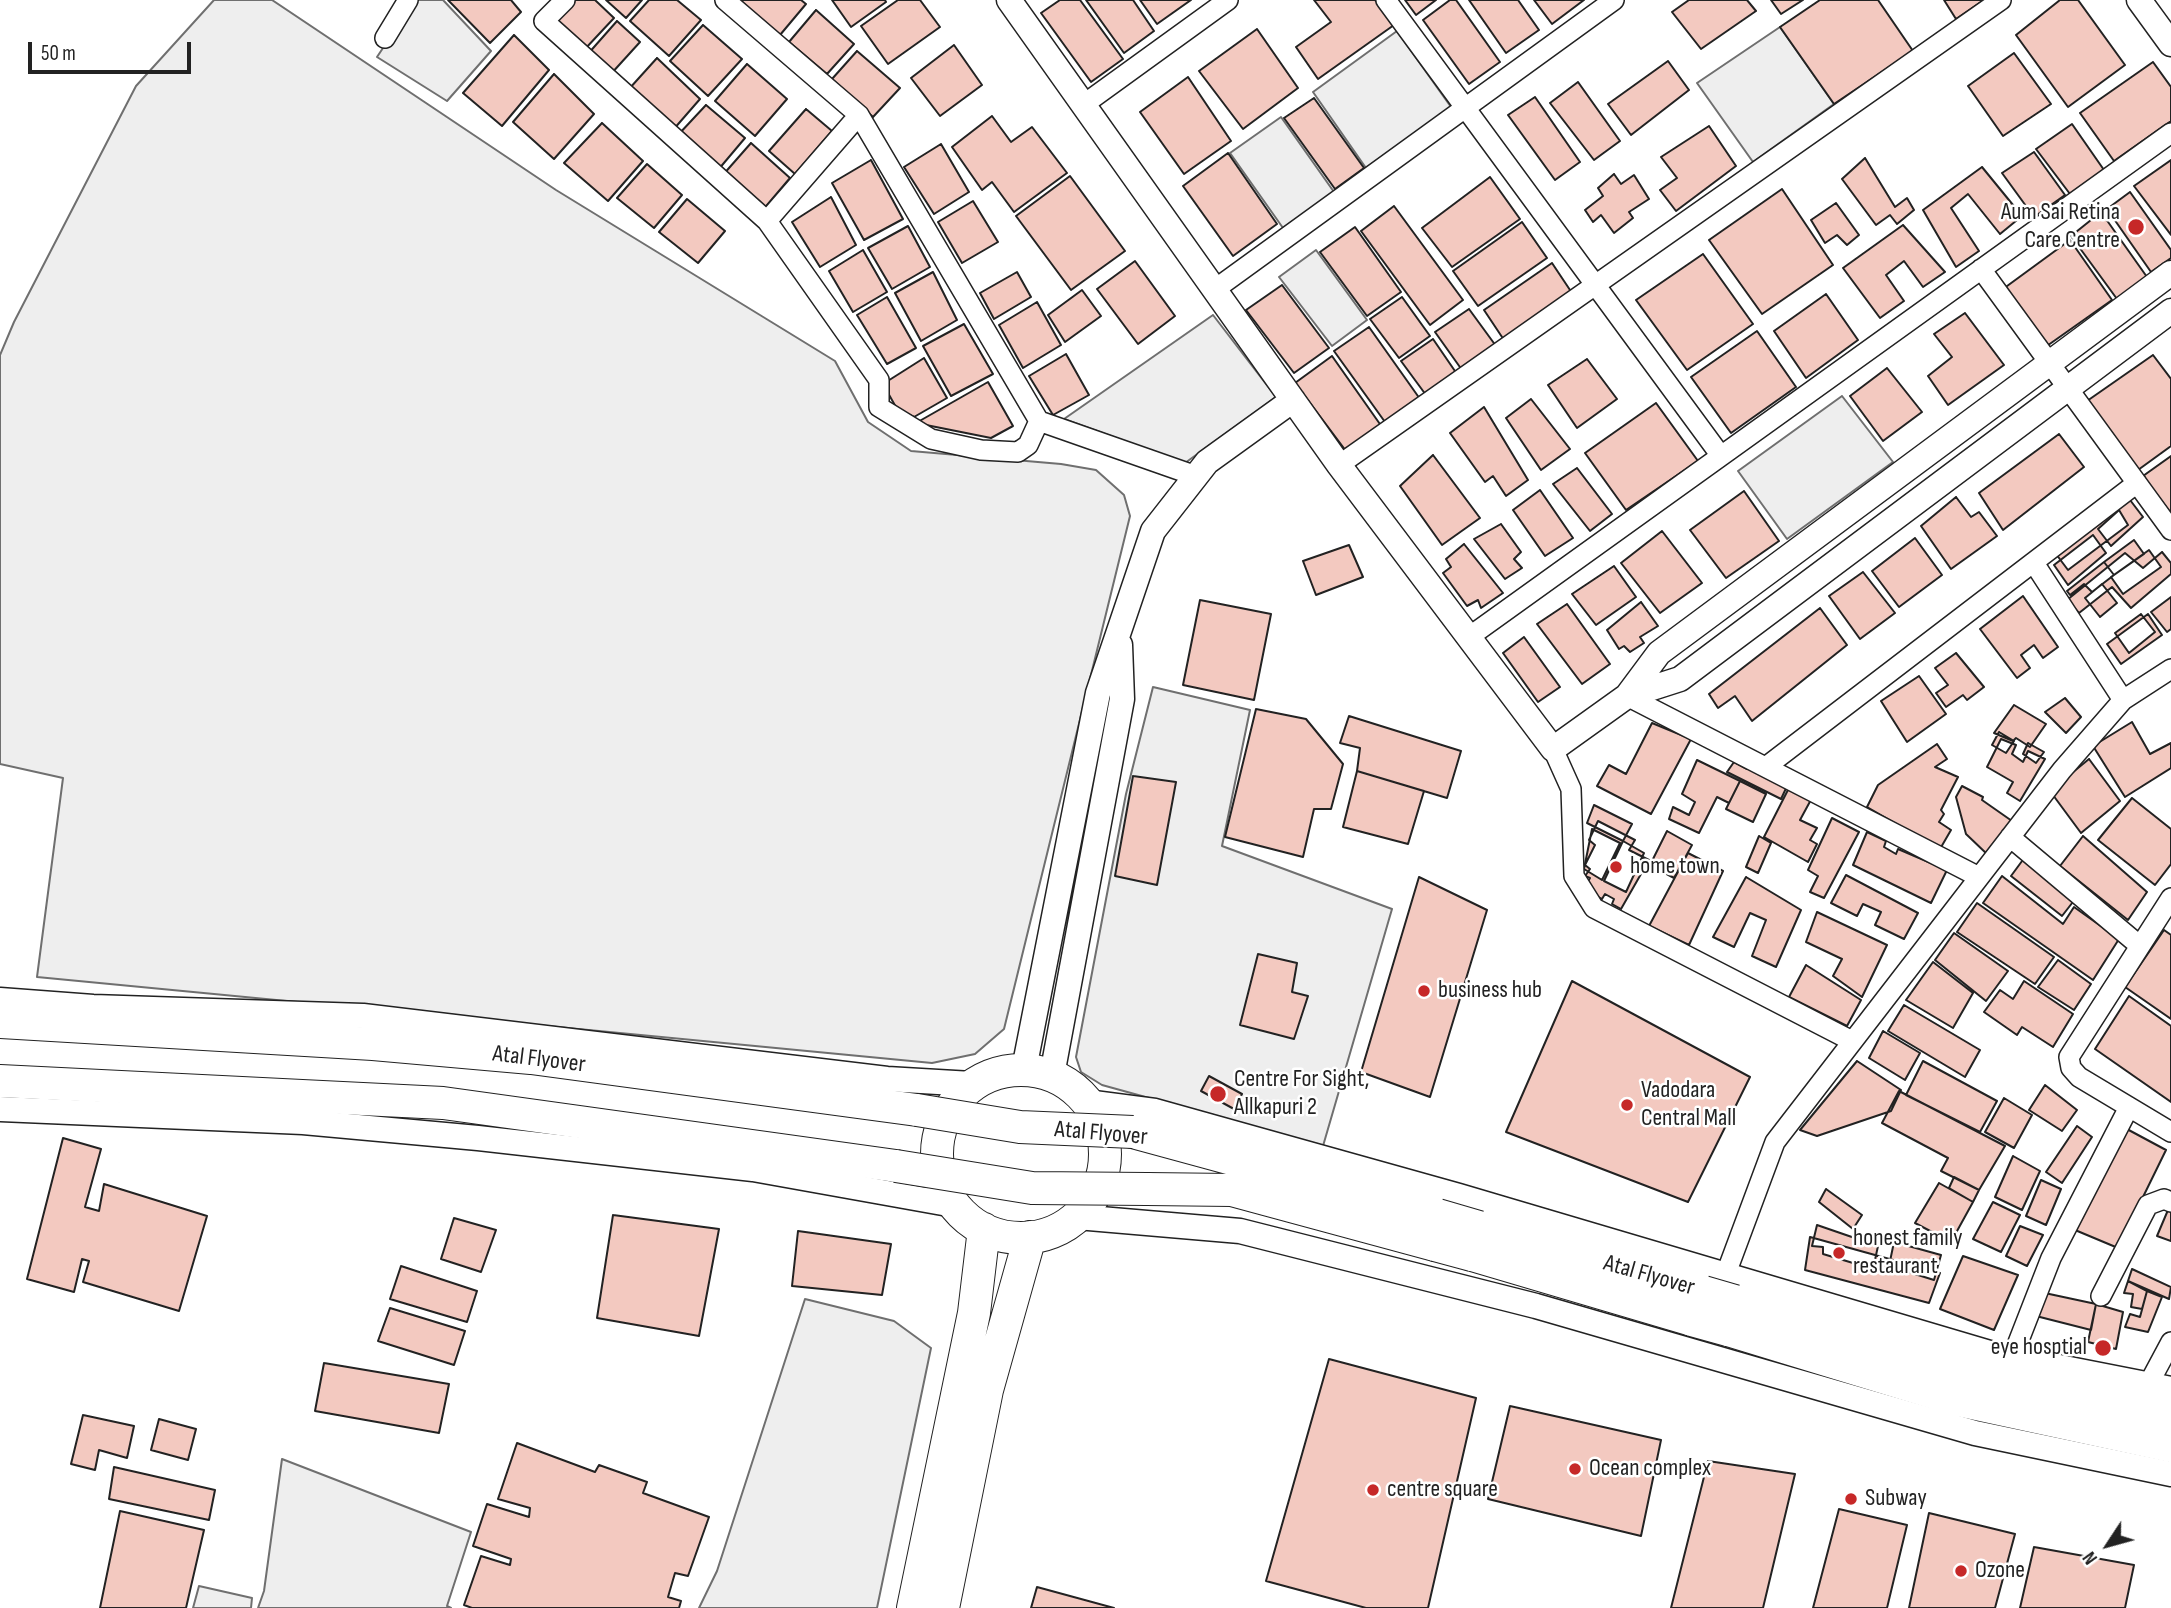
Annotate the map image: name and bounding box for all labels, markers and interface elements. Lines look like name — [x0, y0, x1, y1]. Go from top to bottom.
scale bar — [32, 28, 194, 72]
text: 50 m — [41, 41, 76, 66]
place label: Aum Sai Retina Care Centre — [2001, 199, 2120, 255]
marker: Aum Sai Retina Care Centre — [2126, 217, 2146, 237]
place label: home town — [1630, 853, 1720, 881]
marker: home town — [1608, 859, 1624, 875]
place label: business hub — [1438, 977, 1542, 1005]
marker: business hub — [1416, 983, 1432, 999]
street label: Atal Flyover — [491, 1040, 587, 1080]
place label: Centre For Sight, Allkapuri 2 — [1234, 1066, 1369, 1122]
place label: Vadodara Central Mall — [1641, 1077, 1736, 1133]
marker: Centre For Sight, Allkapuri 2 — [1208, 1084, 1228, 1104]
marker: Vadodara Central Mall — [1619, 1097, 1635, 1113]
street label: Atal Flyover — [1053, 1116, 1149, 1152]
place label: honest family restaurant — [1853, 1225, 1962, 1281]
marker: honest family restaurant — [1831, 1245, 1847, 1261]
street label: Atal Flyover — [1600, 1249, 1698, 1303]
place label: eye hosptial — [1991, 1334, 2087, 1362]
marker: eye hosptial — [2093, 1338, 2113, 1358]
place label: Ocean complex — [1589, 1455, 1711, 1483]
marker: Ocean complex — [1567, 1461, 1583, 1477]
place label: centre square — [1387, 1476, 1498, 1504]
marker: centre square — [1365, 1482, 1381, 1498]
place label: Subway — [1865, 1485, 1927, 1513]
marker: Subway — [1843, 1491, 1859, 1507]
north arrow — [2073, 1510, 2143, 1580]
text: N — [2078, 1547, 2103, 1569]
place label: Ozone — [1975, 1557, 2025, 1585]
marker: Ozone — [1953, 1563, 1969, 1579]

